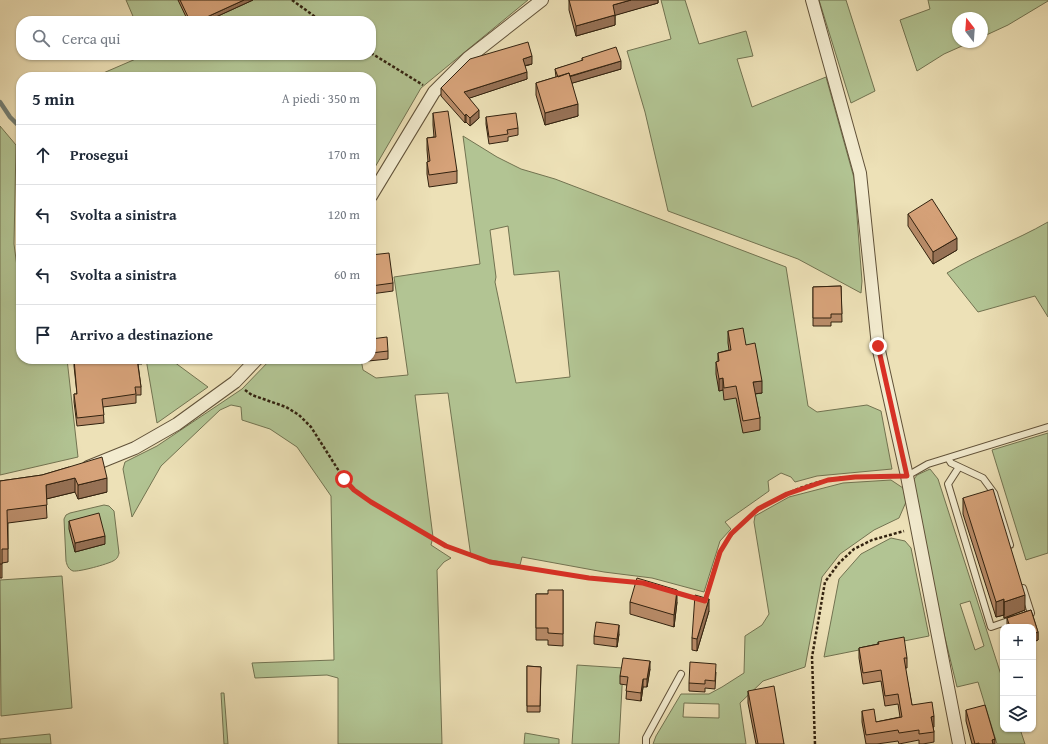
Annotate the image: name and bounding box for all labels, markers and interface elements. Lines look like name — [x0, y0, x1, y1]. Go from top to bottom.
north arrow — [952, 12, 988, 48]
search box — [16, 16, 376, 60]
icon: search — [30, 27, 52, 49]
text: Cerca qui — [62, 28, 120, 49]
text: 5 min — [32, 86, 74, 111]
text: A piedi · 350 m — [282, 89, 360, 108]
icon: ahead — [32, 144, 54, 166]
text: Prosegui — [70, 144, 128, 165]
text: 170 m — [328, 145, 360, 164]
icon: left — [32, 204, 54, 226]
text: Svolta a sinistra — [70, 204, 177, 225]
text: 120 m — [328, 205, 360, 224]
icon: left — [32, 264, 54, 286]
text: Svolta a sinistra — [70, 264, 177, 285]
text: 60 m — [334, 265, 360, 284]
icon: arrive — [32, 324, 54, 346]
text: Arrivo a destinazione — [70, 324, 213, 345]
route end — [869, 337, 887, 355]
route start — [335, 470, 353, 488]
map controls — [1000, 624, 1036, 732]
button: + — [1000, 624, 1036, 660]
button: − — [1000, 660, 1036, 696]
button: layers — [1000, 696, 1036, 732]

